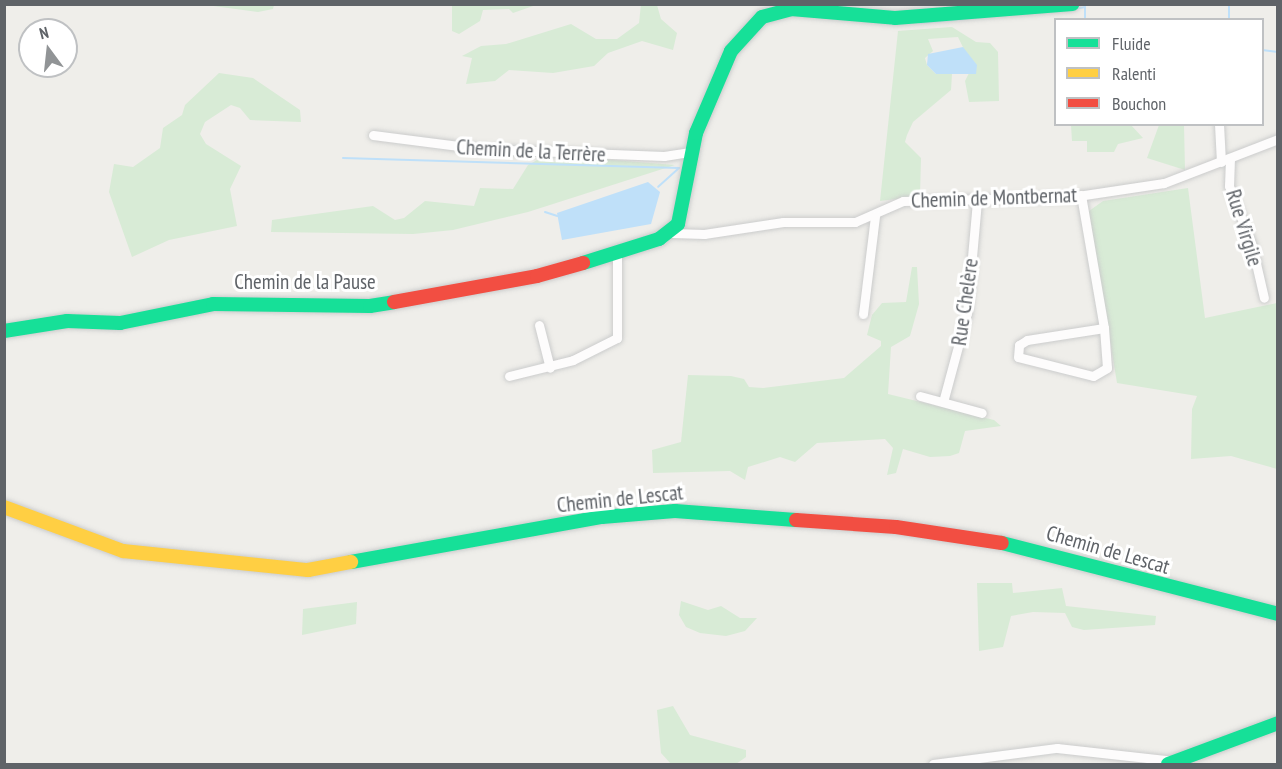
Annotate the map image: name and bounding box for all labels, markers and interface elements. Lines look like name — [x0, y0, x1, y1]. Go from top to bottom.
north arrow — [18, 18, 78, 78]
legend — [1054, 18, 1264, 126]
text: N — [37, 22, 51, 43]
text: Fluide — [1112, 32, 1151, 55]
text: Ralenti — [1112, 62, 1156, 85]
text: Bouchon — [1112, 92, 1166, 115]
street label: Chemin de la Terrère — [455, 134, 607, 168]
street label: Chemin de Montbernat — [911, 183, 1077, 213]
street label: Rue Virgile — [1220, 186, 1268, 270]
street label: Rue Chelère — [946, 257, 984, 347]
street label: Chemin de la Pause — [234, 269, 376, 295]
street label: Chemin de Lescat — [556, 480, 684, 518]
street label: Chemin de Lescat — [1044, 520, 1172, 580]

